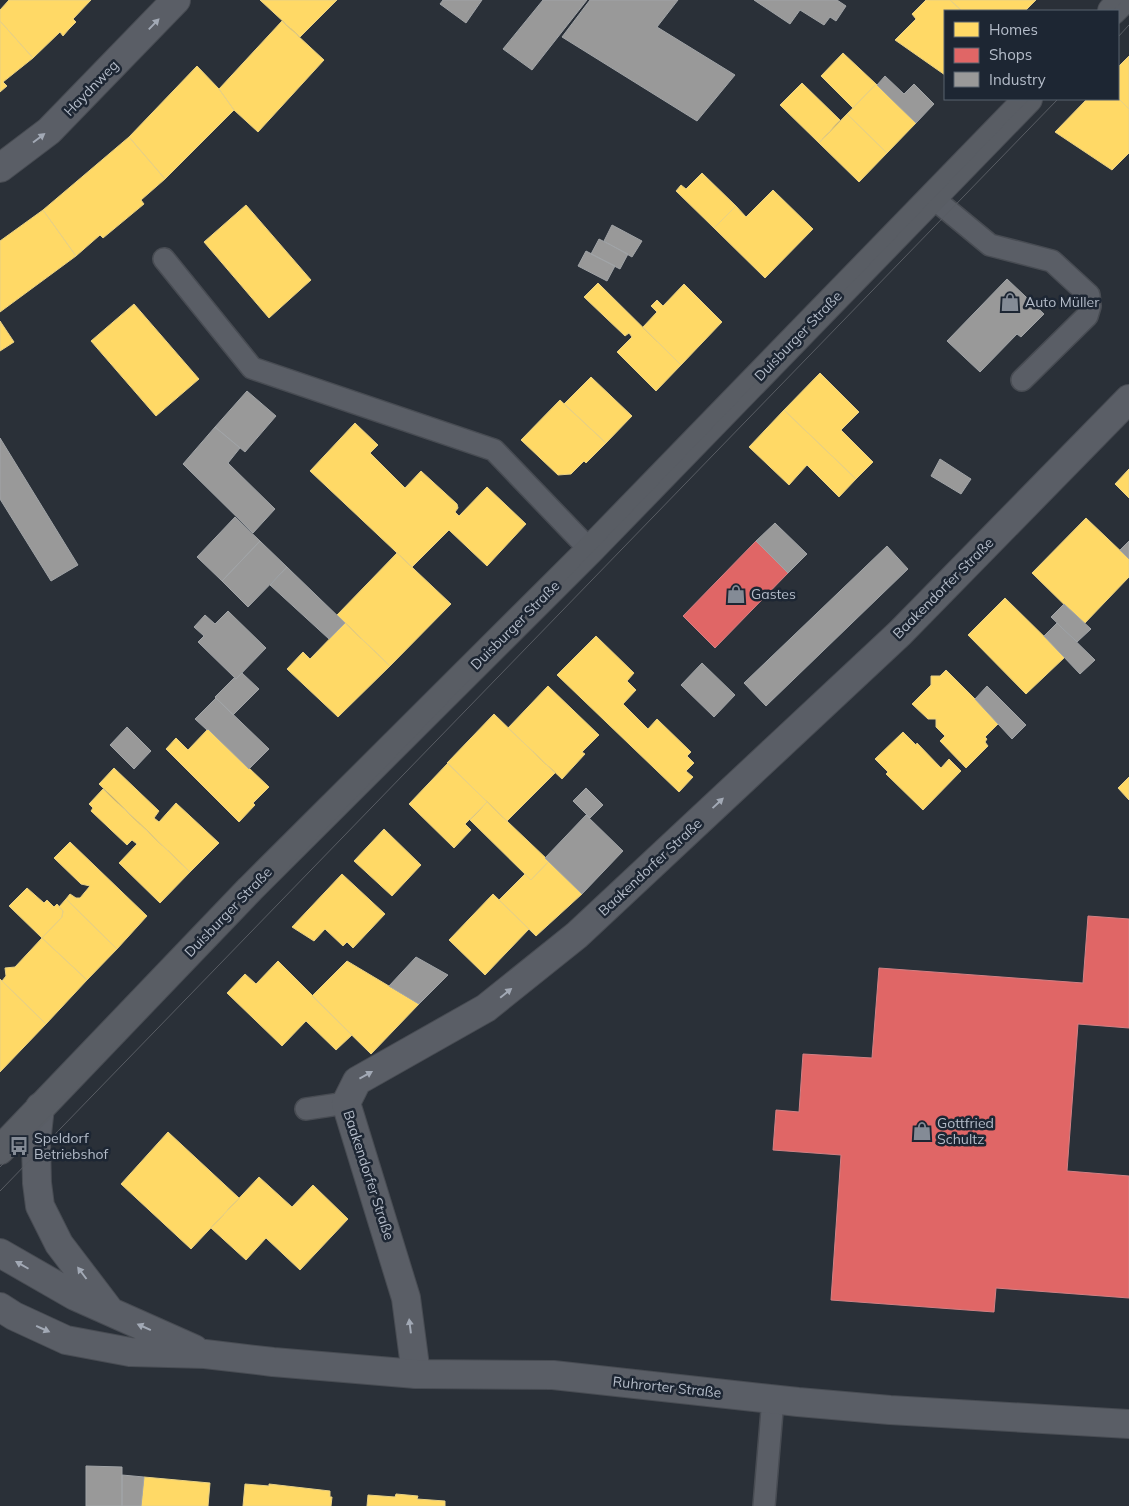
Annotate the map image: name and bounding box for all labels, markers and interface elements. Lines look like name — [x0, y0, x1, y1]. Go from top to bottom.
legend — [944, 10, 1119, 100]
one-way arrow — [148, 18, 160, 30]
text: Homes — [989, 20, 1038, 39]
text: Shops — [989, 45, 1032, 64]
street label: Haydnweg — [60, 56, 122, 120]
text: Industry — [989, 70, 1046, 89]
one-way arrow — [32, 133, 45, 144]
street label: Duisburger Straße — [750, 287, 846, 385]
shop icon: Auto Müller — [999, 291, 1021, 313]
place label: Auto Müller — [1025, 293, 1100, 311]
street label: Baakendorfer Straße — [889, 534, 997, 642]
street label: Duisburger Straße — [467, 577, 563, 673]
shop icon: Gastes — [725, 583, 747, 605]
place label: Gastes — [751, 585, 796, 603]
one-way arrow — [712, 797, 724, 809]
street label: Baakendorfer Straße — [594, 814, 706, 920]
street label: Duisburger Straße — [180, 863, 276, 961]
one-way arrow — [499, 987, 512, 998]
one-way arrow — [359, 1071, 373, 1080]
street label: Baakendorfer Straße — [340, 1108, 398, 1242]
place label: Gottfried Schultz — [937, 1114, 994, 1148]
shop icon: Gottfried Schultz — [911, 1120, 933, 1142]
place label: Speldorf Betriebshof — [34, 1129, 109, 1163]
bus stop icon: Speldorf Betriebshof — [8, 1135, 30, 1157]
one-way arrow — [15, 1261, 29, 1269]
one-way arrow — [77, 1266, 87, 1280]
one-way arrow — [406, 1318, 414, 1334]
one-way arrow — [137, 1323, 151, 1331]
one-way arrow — [36, 1326, 50, 1334]
street label: Ruhrorter Straße — [612, 1372, 722, 1402]

